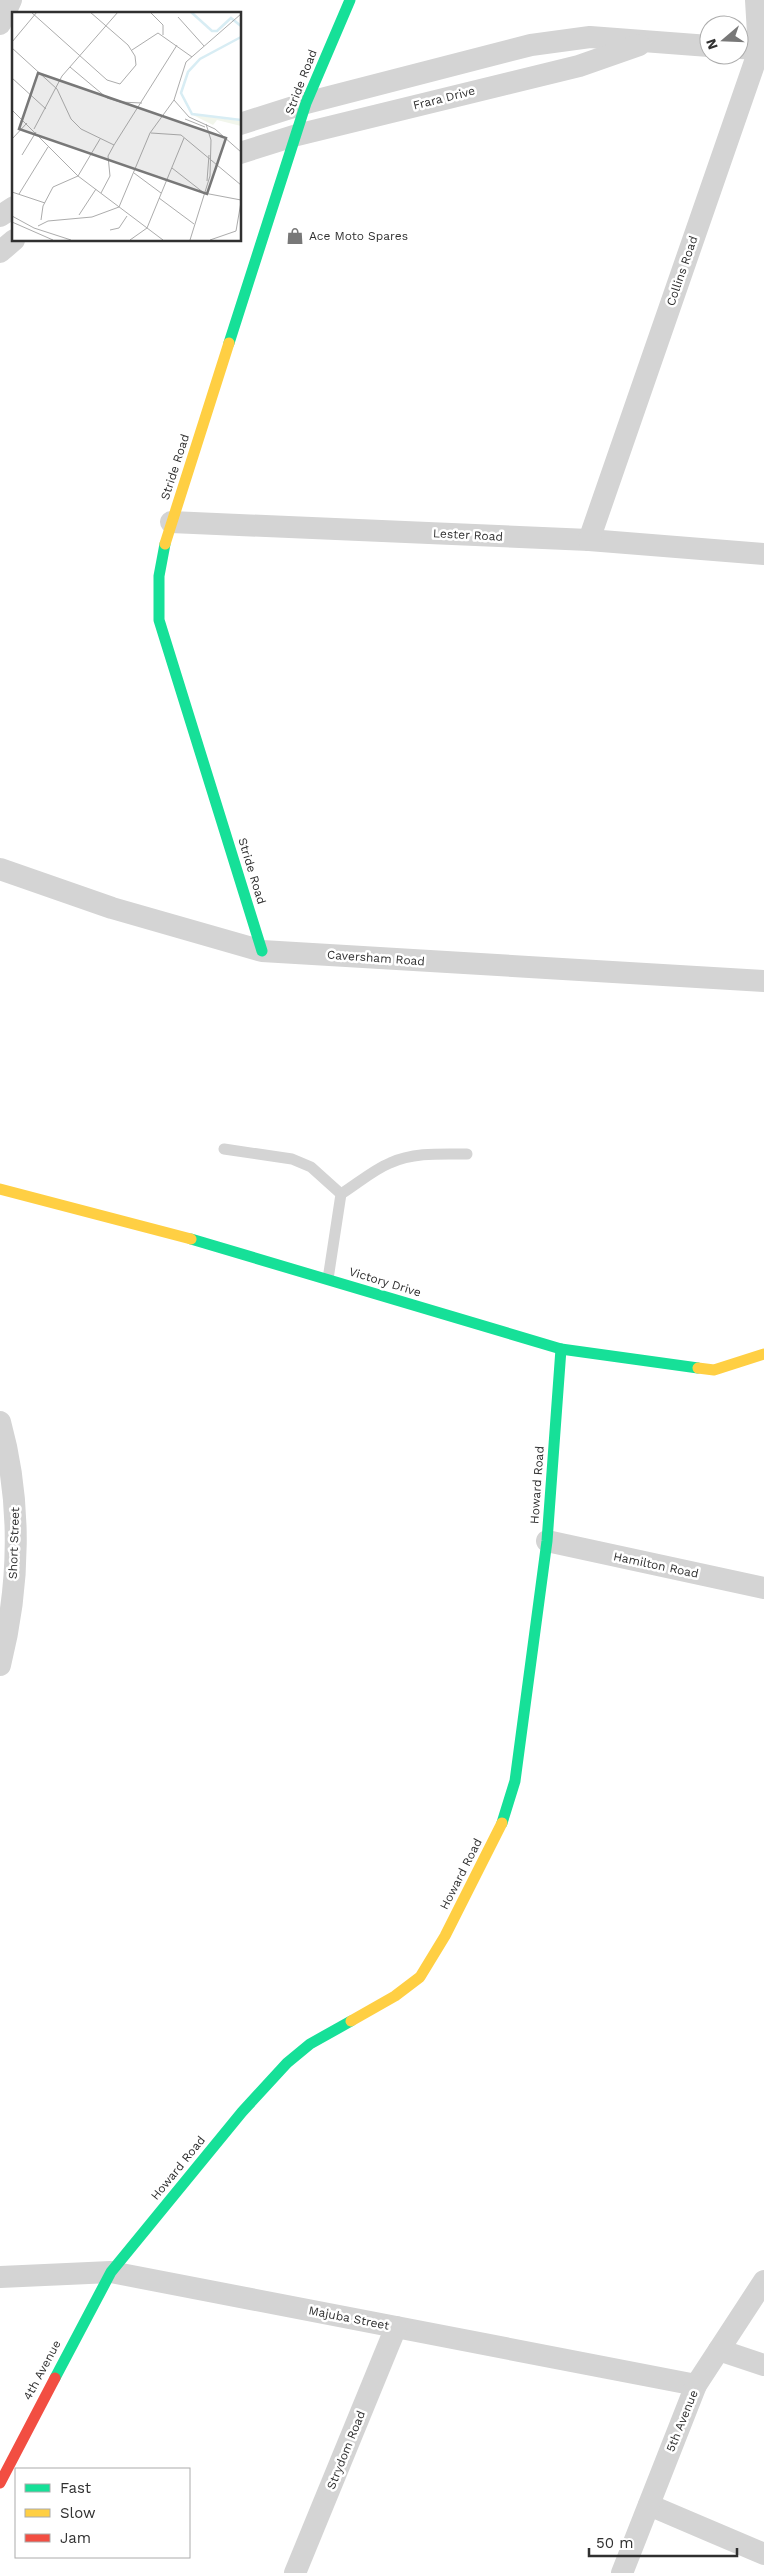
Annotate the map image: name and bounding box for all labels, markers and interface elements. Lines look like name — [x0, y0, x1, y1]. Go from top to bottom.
inset map — [12, 12, 241, 241]
north arrow — [699, 15, 749, 65]
text: N — [702, 37, 721, 52]
street label: Stride Road — [282, 47, 320, 117]
street label: Frara Drive — [411, 84, 477, 112]
shop icon: Ace Moto Spares — [285, 226, 305, 246]
place label: Ace Moto Spares — [309, 229, 408, 243]
street label: Collins Road — [663, 234, 701, 308]
street label: Stride Road — [158, 432, 192, 502]
street label: Lester Road — [433, 526, 503, 544]
street label: Stride Road — [235, 836, 269, 906]
street label: Caversham Road — [327, 948, 425, 968]
street label: Victory Drive — [347, 1264, 423, 1300]
street label: Howard Road — [527, 1446, 547, 1524]
street label: Short Street — [6, 1507, 22, 1579]
street label: Hamilton Road — [612, 1549, 700, 1581]
street label: Howard Road — [437, 1836, 485, 1912]
street label: Howard Road — [148, 2133, 208, 2203]
street label: Majuba Street — [308, 2303, 390, 2333]
street label: 4th Avenue — [20, 2338, 64, 2402]
street label: 5th Avenue — [663, 2388, 701, 2454]
street label: Strydom Road — [324, 2409, 368, 2491]
legend — [15, 2468, 190, 2558]
text: Fast — [60, 2479, 92, 2497]
text: Slow — [60, 2504, 96, 2522]
scale bar — [589, 2526, 736, 2558]
text: Jam — [60, 2529, 91, 2547]
text: 50 m — [596, 2534, 633, 2552]

